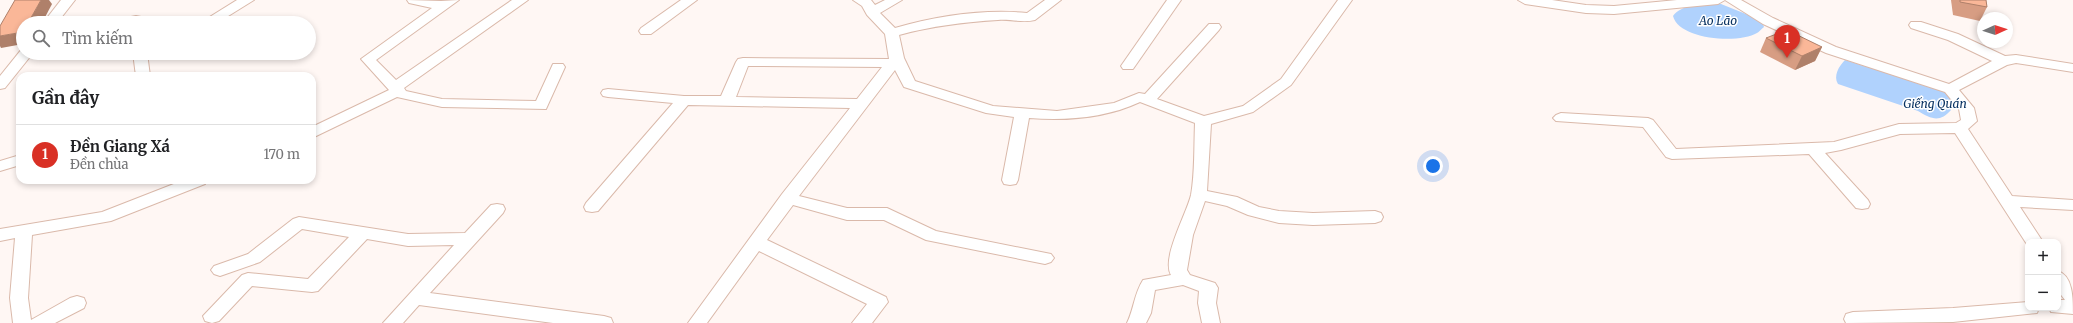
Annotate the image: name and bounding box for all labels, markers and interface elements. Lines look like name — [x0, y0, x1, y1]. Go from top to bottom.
north arrow — [1977, 12, 2013, 48]
water label: Ao Lão — [1698, 13, 1737, 28]
search box — [16, 16, 316, 60]
pin: 1 — [1774, 25, 1800, 58]
icon: search — [30, 27, 52, 49]
text: Tìm kiếm — [62, 29, 133, 48]
text: Gần đây — [32, 87, 99, 109]
water label: Giếng Quán — [1903, 96, 1967, 111]
text: Đền Giang Xá — [70, 137, 170, 156]
text: 1 — [42, 146, 48, 163]
text: 170 m — [263, 146, 300, 163]
text: Đền chùa — [70, 156, 128, 173]
your location — [1423, 156, 1443, 176]
map controls — [2025, 239, 2061, 311]
button: + — [2025, 239, 2061, 275]
button: − — [2025, 275, 2061, 311]

